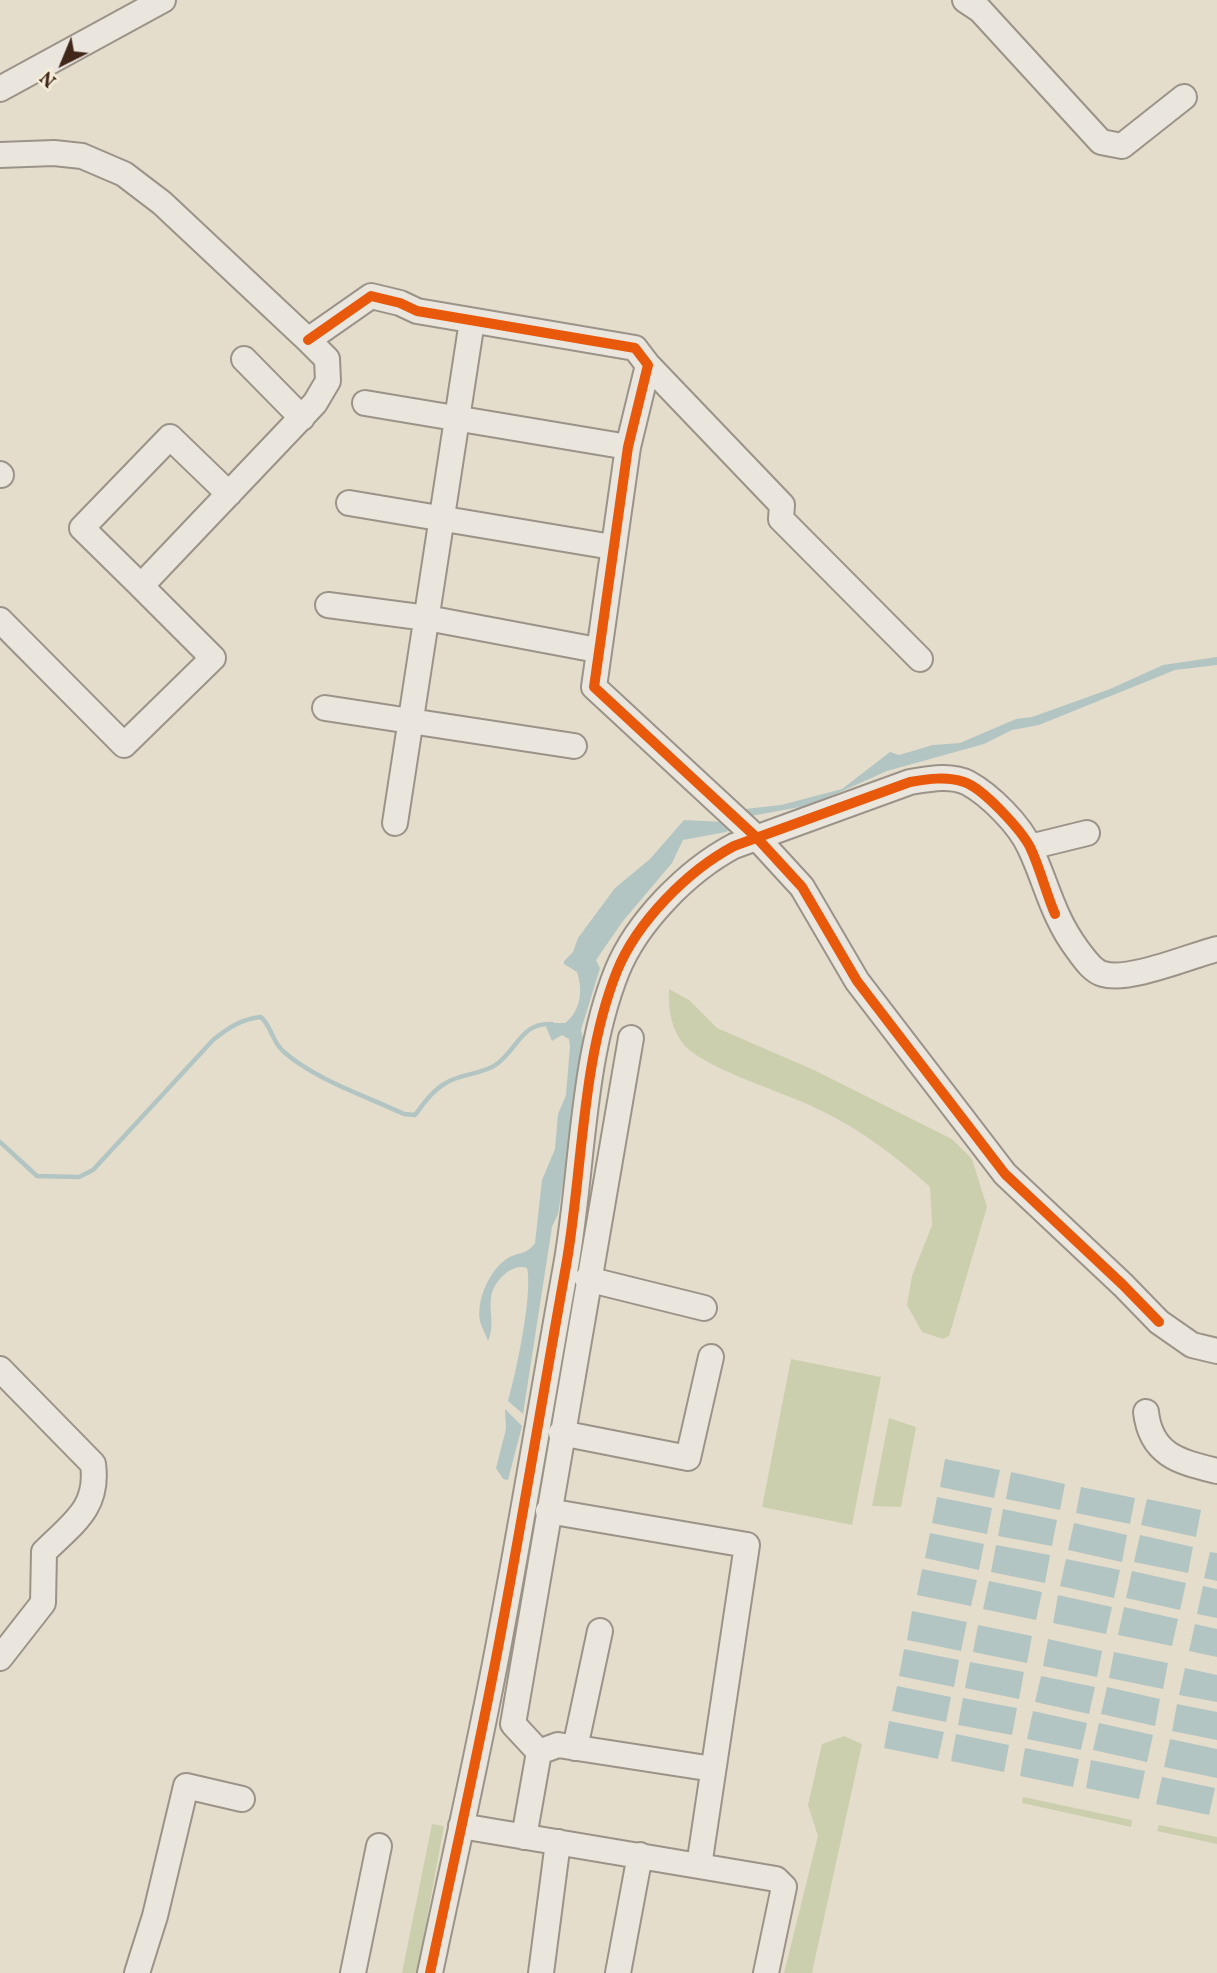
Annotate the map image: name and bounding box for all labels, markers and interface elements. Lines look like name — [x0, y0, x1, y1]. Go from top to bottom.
north arrow — [28, 28, 98, 98]
text: N — [35, 64, 63, 93]

